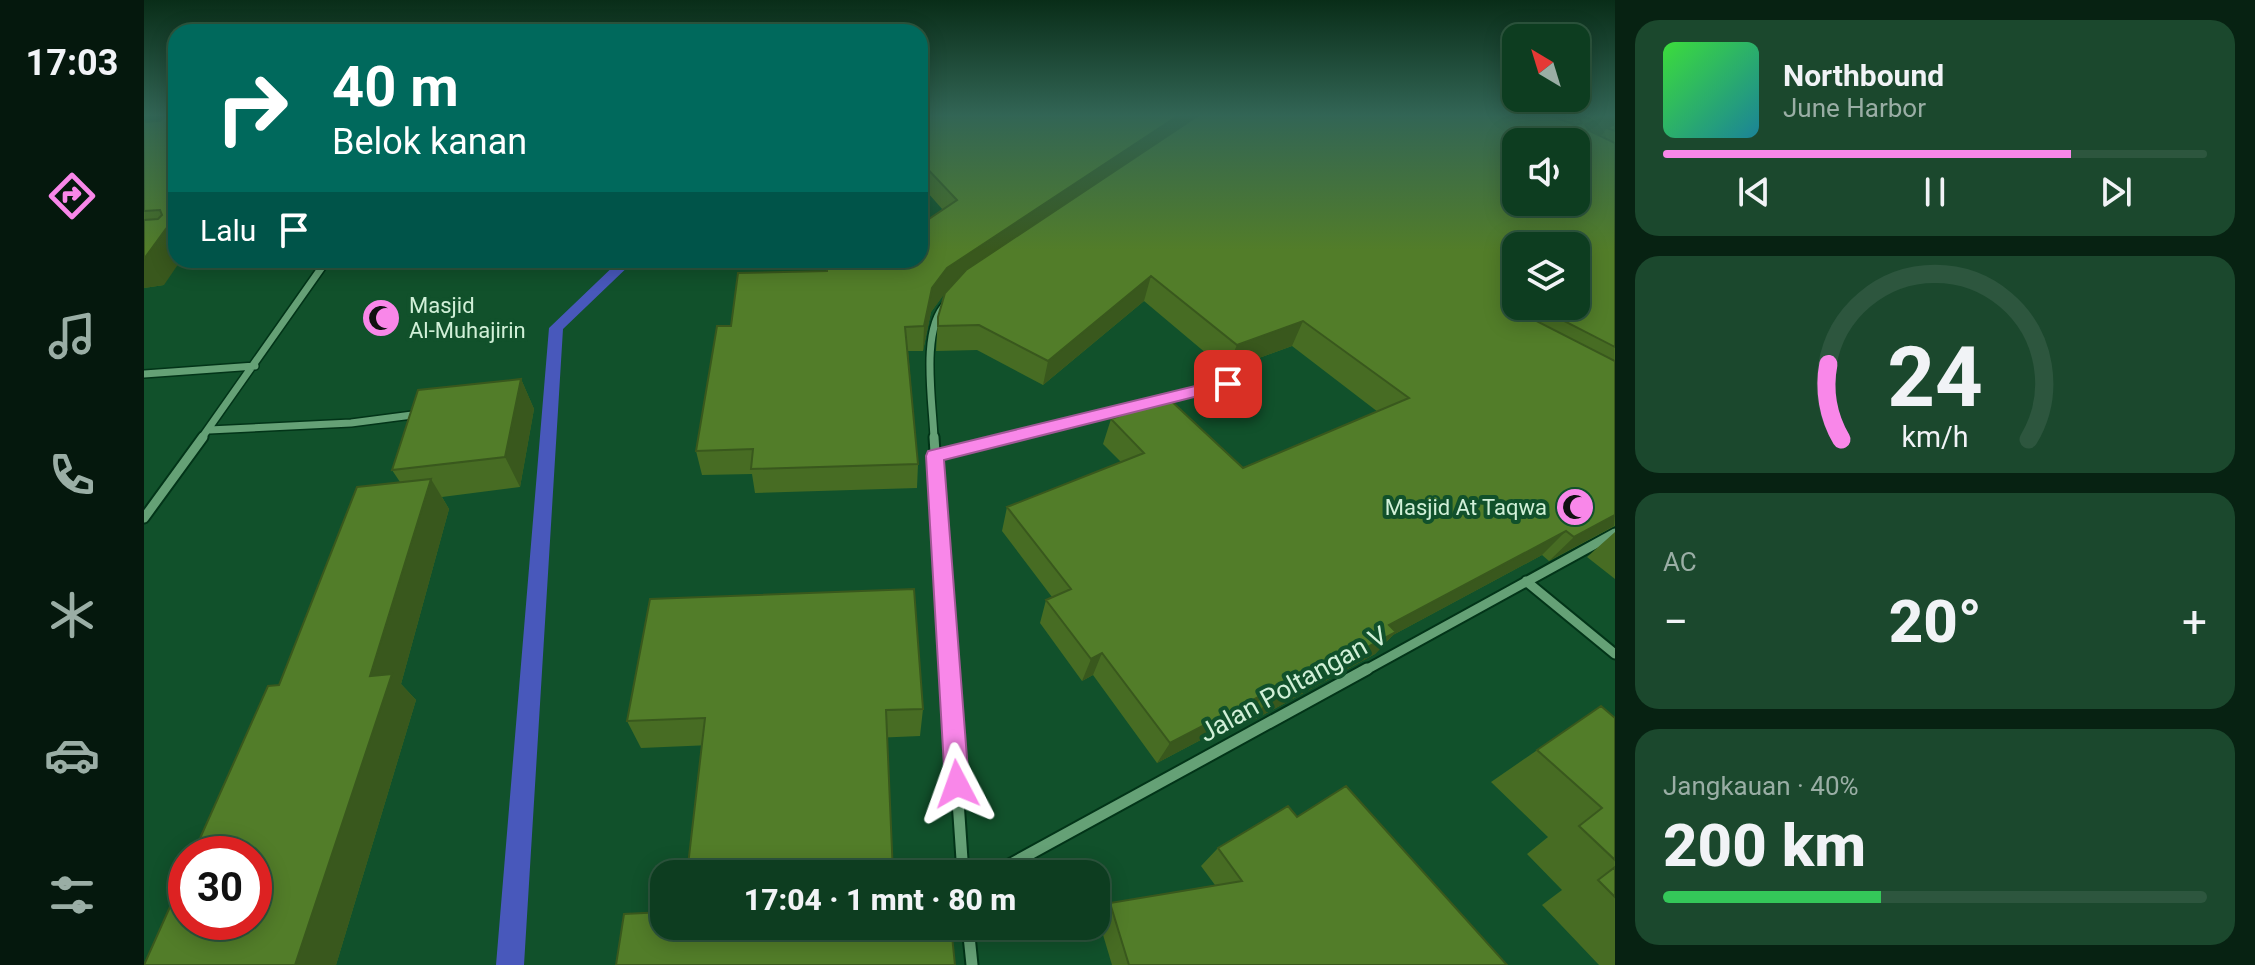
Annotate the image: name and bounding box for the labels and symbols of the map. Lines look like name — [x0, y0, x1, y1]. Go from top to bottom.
north arrow — [1502, 24, 1590, 112]
place label: Masjid Al-Muhajirin — [409, 293, 526, 343]
mosque icon: Masjid Al-Muhajirin — [360, 297, 402, 339]
pin — [1194, 350, 1262, 418]
mosque icon: Masjid At Taqwa — [1554, 486, 1596, 528]
place label: Masjid At Taqwa — [1385, 495, 1547, 520]
street label: Jalan Poltangan V — [1194, 620, 1393, 748]
position arrow — [915, 742, 999, 826]
speed limit sign: 30 — [168, 836, 272, 940]

